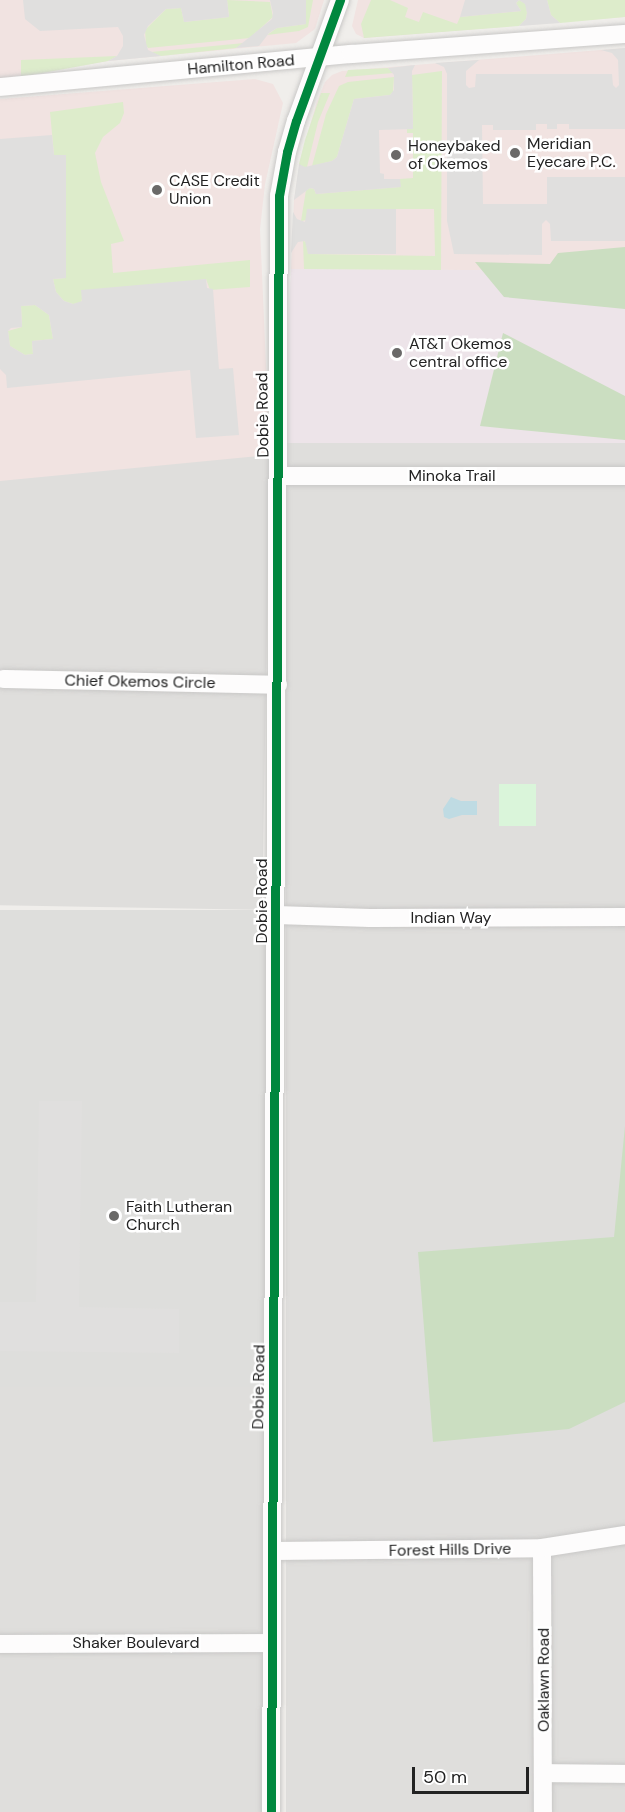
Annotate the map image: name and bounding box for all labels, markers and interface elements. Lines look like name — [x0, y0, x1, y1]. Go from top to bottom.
street label: Hamilton Road — [187, 51, 295, 79]
place label: Meridian Eyecare P.C. — [527, 134, 616, 172]
place label: Honeybaked of Okemos — [408, 136, 501, 174]
marker: Meridian Eyecare P.C. — [508, 146, 522, 160]
marker: Honeybaked of Okemos — [389, 148, 403, 162]
place label: CASE Credit Union — [169, 171, 260, 209]
marker: CASE Credit Union — [150, 183, 164, 197]
place label: AT&T Okemos central office — [409, 334, 512, 372]
marker: AT&T Okemos central office — [390, 346, 404, 360]
street label: Dobie Road — [253, 372, 273, 458]
street label: Minoka Trail — [408, 466, 496, 486]
street label: Chief Okemos Circle — [64, 671, 216, 693]
street label: Dobie Road — [252, 859, 272, 943]
street label: Indian Way — [410, 908, 492, 928]
place label: Faith Lutheran Church — [126, 1197, 232, 1235]
marker: Faith Lutheran Church — [107, 1209, 121, 1223]
street label: Dobie Road — [249, 1344, 269, 1430]
street label: Forest Hills Drive — [389, 1539, 511, 1561]
street label: Oaklawn Road — [534, 1628, 554, 1732]
street label: Shaker Boulevard — [73, 1633, 199, 1653]
scale bar — [415, 1755, 532, 1793]
text: 50 m — [423, 1765, 467, 1789]

